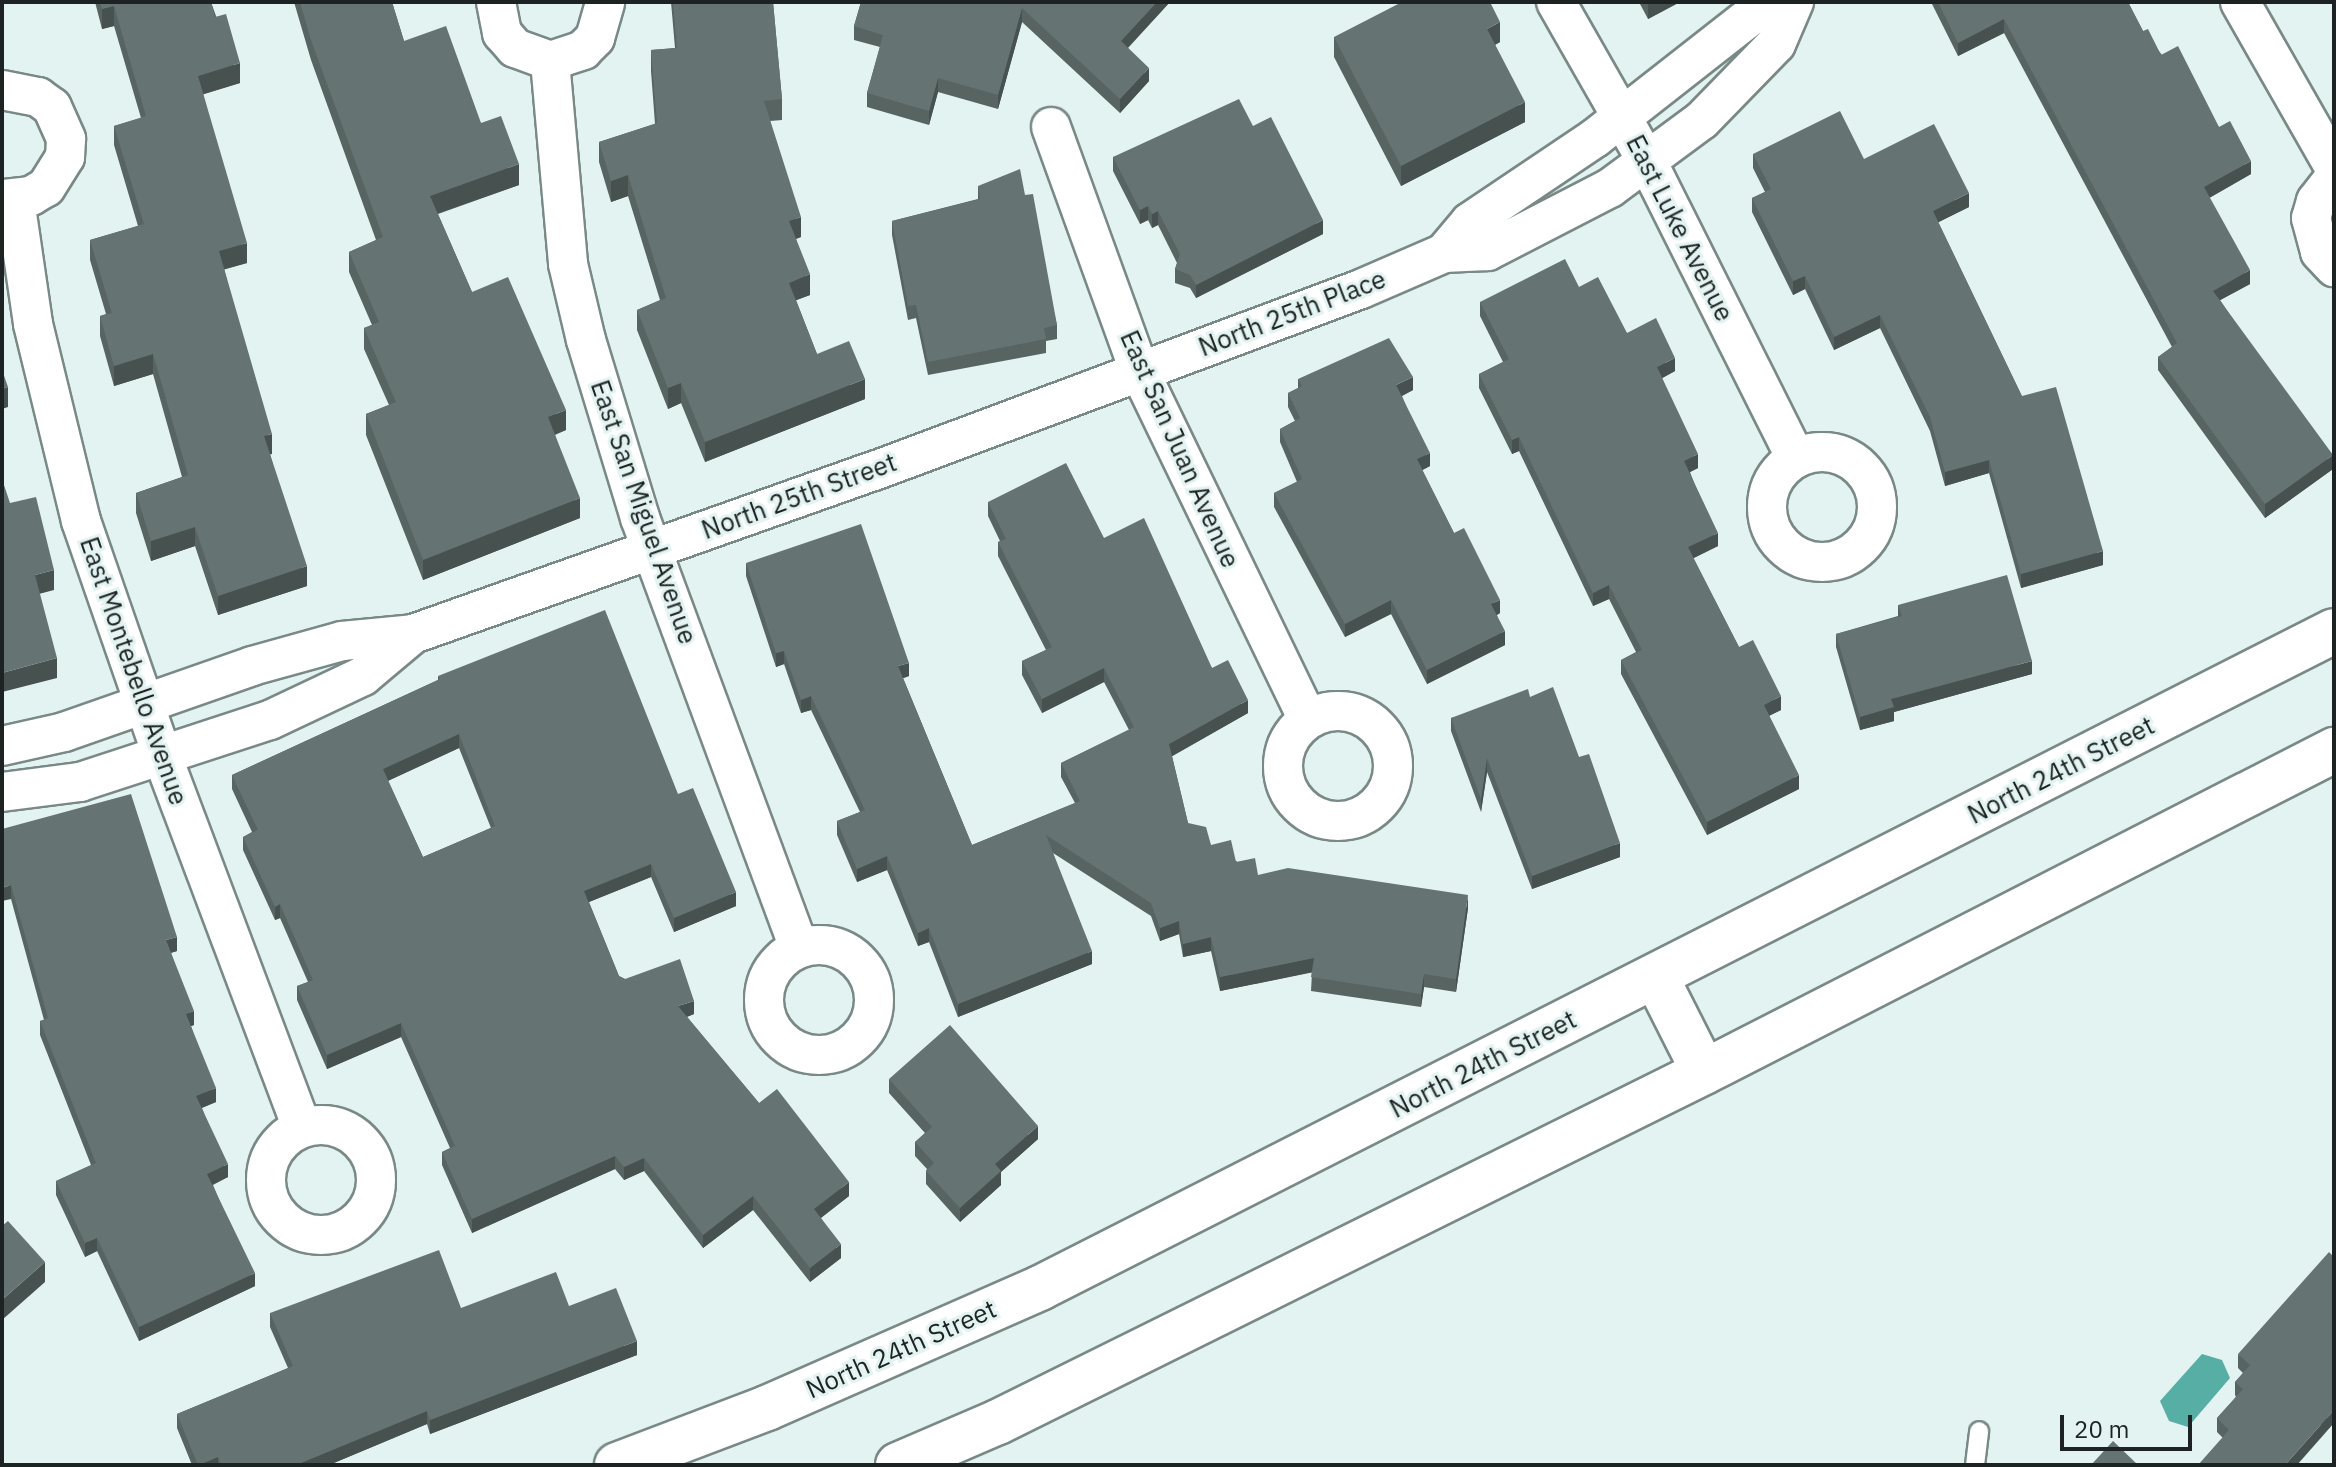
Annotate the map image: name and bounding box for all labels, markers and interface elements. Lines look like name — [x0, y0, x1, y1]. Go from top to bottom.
street label: East Luke Avenue — [1620, 130, 1740, 326]
street label: North 25th Place — [1194, 263, 1390, 363]
street label: East San Juan Avenue — [1114, 326, 1246, 572]
street label: East San Miguel Avenue — [584, 376, 704, 648]
street label: North 25th Street — [697, 446, 901, 546]
street label: East Montebello Avenue — [73, 533, 195, 809]
street label: North 24th Street — [1963, 710, 2159, 830]
street label: North 24th Street — [1385, 1004, 1581, 1124]
street label: North 24th Street — [801, 1293, 1001, 1405]
scale bar — [2064, 1399, 2196, 1449]
text: 20 m — [2074, 1413, 2129, 1445]

